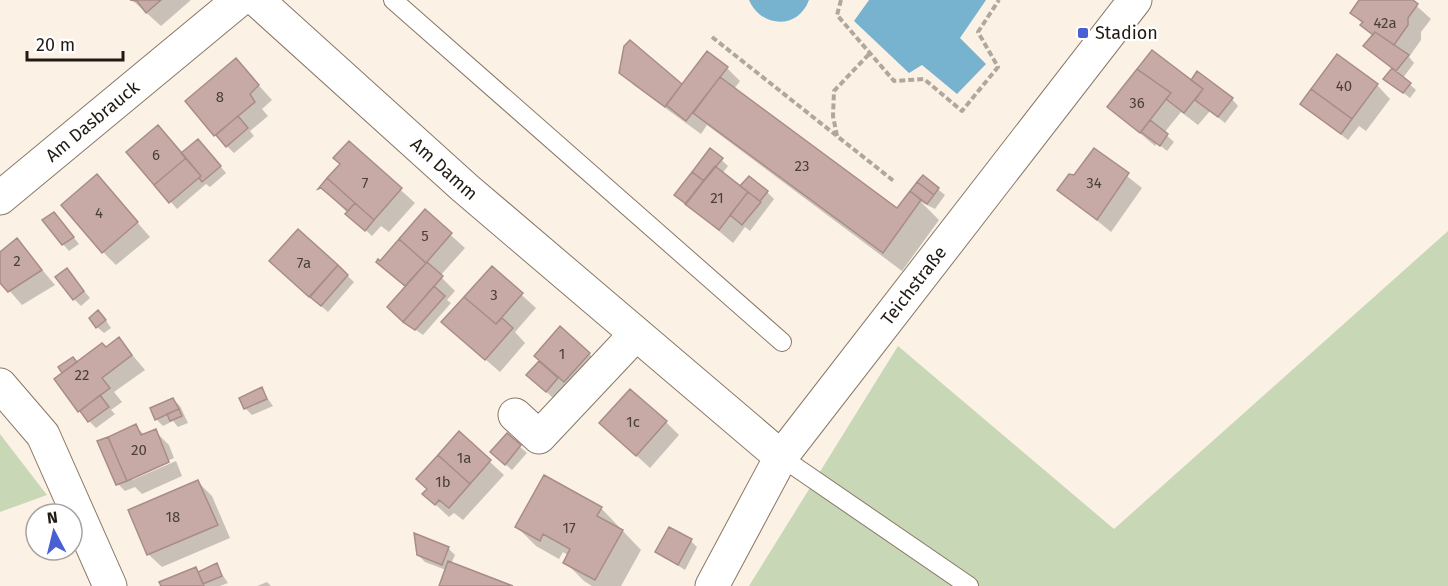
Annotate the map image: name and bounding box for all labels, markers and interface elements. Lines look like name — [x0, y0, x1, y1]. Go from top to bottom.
house number: 42a — [1373, 14, 1397, 32]
place label: Stadion — [1095, 22, 1158, 44]
scale bar — [27, 24, 123, 62]
marker: Stadion — [1076, 26, 1090, 40]
text: 20 m — [36, 34, 75, 56]
street label: Am Dasbrauck — [41, 76, 144, 167]
house number: 40 — [1336, 77, 1352, 95]
house number: 8 — [216, 88, 224, 106]
house number: 36 — [1129, 94, 1145, 112]
street label: Am Damm — [406, 133, 482, 205]
house number: 6 — [152, 146, 160, 164]
house number: 23 — [795, 157, 809, 175]
house number: 7 — [362, 174, 369, 192]
house number: 34 — [1086, 174, 1102, 192]
house number: 21 — [710, 189, 724, 207]
house number: 4 — [95, 204, 103, 222]
house number: 5 — [421, 227, 429, 245]
street label: Teichstraße — [876, 242, 951, 330]
house number: 2 — [13, 252, 21, 270]
house number: 7a — [297, 254, 311, 272]
house number: 3 — [490, 286, 498, 304]
house number: 1 — [559, 345, 565, 363]
house number: 22 — [75, 366, 89, 384]
house number: 1c — [626, 413, 640, 431]
house number: 20 — [131, 441, 147, 459]
house number: 1a — [457, 449, 471, 467]
house number: 1b — [435, 473, 451, 491]
north arrow — [24, 502, 84, 562]
text: N — [46, 508, 59, 528]
house number: 18 — [166, 508, 180, 526]
house number: 17 — [562, 519, 576, 537]

